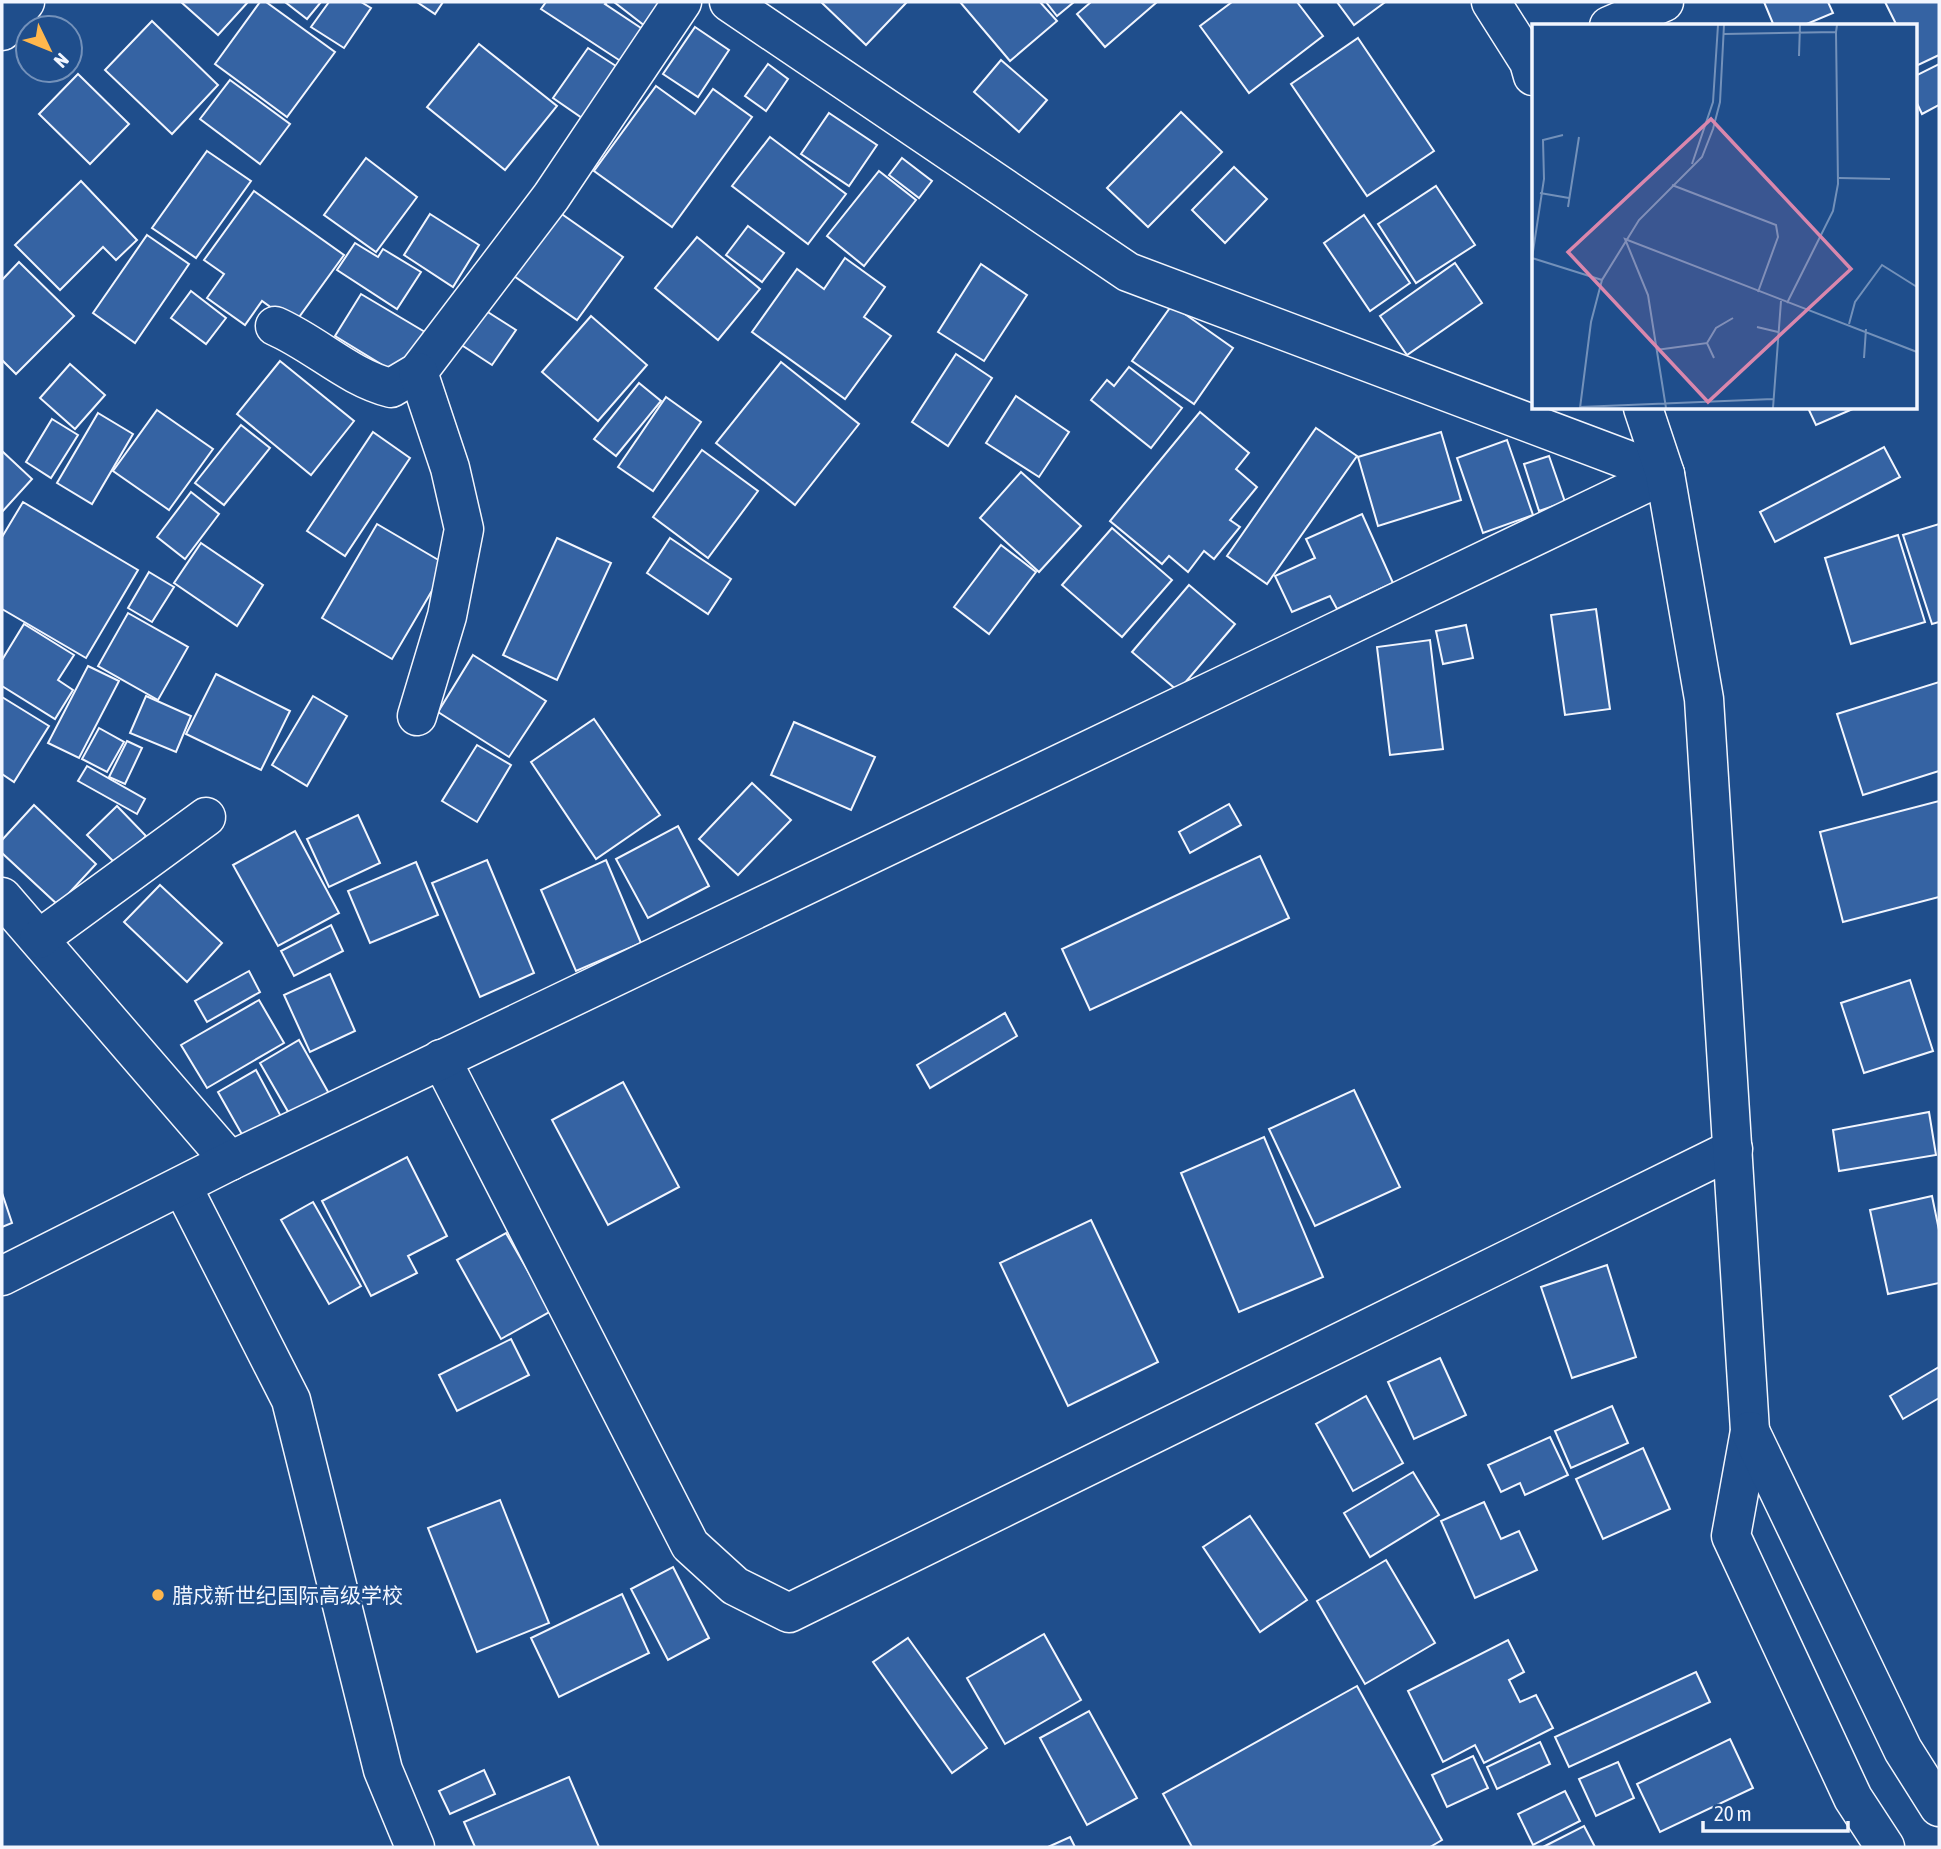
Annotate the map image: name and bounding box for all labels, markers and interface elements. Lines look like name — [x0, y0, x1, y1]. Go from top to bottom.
north arrow — [14, 14, 84, 84]
inset map — [1532, 24, 1916, 410]
text: N — [50, 49, 73, 72]
place label: 腊戍新世纪国际高级学校 — [172, 1583, 403, 1607]
marker: 腊戍新世纪国际高级学校 — [150, 1587, 166, 1603]
scale bar — [1703, 1790, 1848, 1834]
text: 20 m — [1714, 1801, 1752, 1825]

